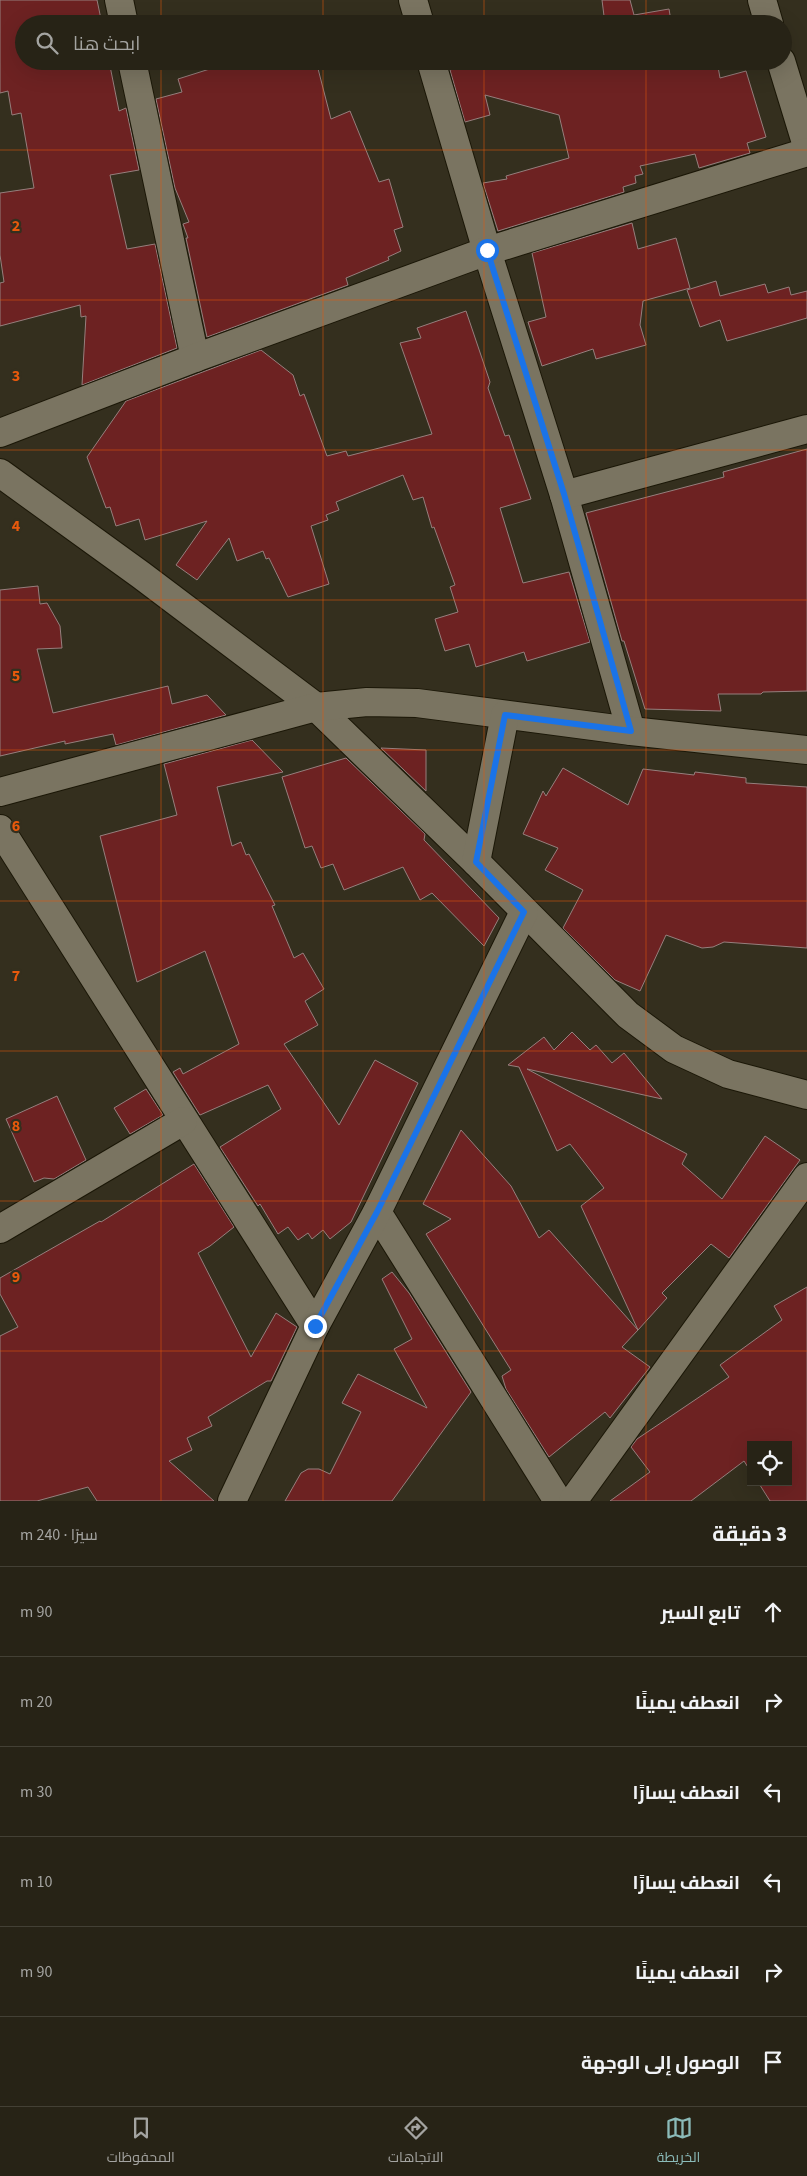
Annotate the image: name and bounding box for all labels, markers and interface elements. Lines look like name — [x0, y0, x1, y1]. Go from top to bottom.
search box — [15, 15, 792, 70]
icon: search — [33, 29, 61, 57]
text: ابحث هنا — [73, 31, 140, 58]
text: 2 — [12, 215, 20, 237]
route start — [476, 239, 499, 262]
text: 3 — [12, 365, 20, 387]
text: 4 — [12, 515, 21, 537]
text: 5 — [12, 665, 20, 687]
text: 6 — [12, 815, 20, 837]
text: 7 — [12, 965, 20, 987]
text: 8 — [12, 1115, 20, 1137]
text: 9 — [12, 1266, 20, 1288]
route end — [304, 1315, 327, 1338]
map controls — [747, 1441, 792, 1486]
button: locate — [747, 1441, 792, 1486]
text: 3 دقيقة — [712, 1519, 787, 1549]
text: سيرًا · 240 m — [20, 1524, 98, 1546]
icon: ahead — [759, 1598, 787, 1626]
text: تابع السير — [661, 1600, 740, 1627]
text: 90 m — [20, 1601, 52, 1623]
icon: right — [759, 1688, 787, 1716]
text: انعطف يمينًا — [635, 1690, 740, 1717]
text: 20 m — [20, 1691, 52, 1713]
icon: left — [759, 1778, 787, 1806]
text: انعطف يسارًا — [633, 1780, 740, 1807]
text: 30 m — [20, 1781, 52, 1803]
icon: left — [759, 1868, 787, 1896]
text: انعطف يسارًا — [633, 1870, 740, 1897]
text: 10 m — [20, 1871, 52, 1893]
icon: right — [759, 1958, 787, 1986]
text: انعطف يمينًا — [635, 1960, 740, 1987]
text: 90 m — [20, 1961, 52, 1983]
icon: arrive — [759, 2048, 787, 2076]
text: الوصول إلى الوجهة — [581, 2050, 740, 2077]
tab: المحفوظات — [107, 2114, 175, 2170]
tab: الاتجاهات — [388, 2114, 443, 2170]
tab: الخريطة — [657, 2114, 700, 2170]

